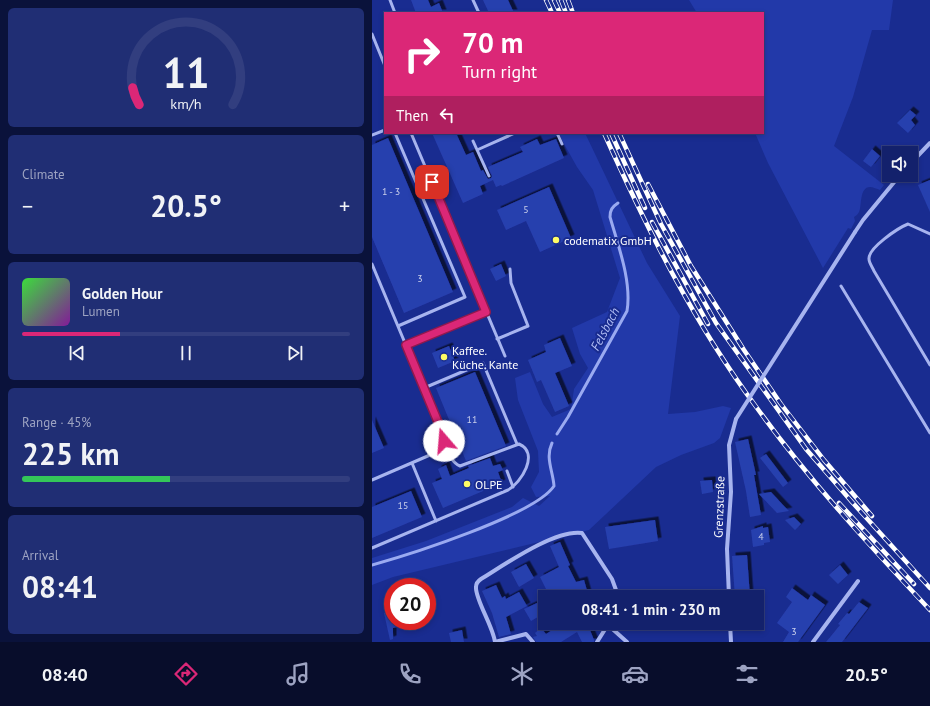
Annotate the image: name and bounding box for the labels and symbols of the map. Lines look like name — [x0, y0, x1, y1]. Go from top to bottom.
pin — [415, 165, 449, 199]
house number: 1 - 3 — [382, 185, 400, 198]
house number: 5 — [523, 203, 529, 216]
place label: codematix GmbH — [564, 233, 652, 248]
marker: codematix GmbH — [551, 235, 561, 245]
house number: 3 — [417, 272, 423, 285]
water label: Felsbach — [587, 304, 623, 354]
place label: Kaffee. Küche. Kante — [452, 343, 518, 372]
marker: Kaffee. Küche. Kante — [439, 352, 449, 362]
house number: 11 — [467, 413, 477, 426]
position arrow — [423, 420, 465, 462]
street label: Grenzstraße — [710, 476, 728, 538]
place label: OLPE — [475, 477, 503, 492]
marker: OLPE — [462, 479, 472, 489]
house number: 15 — [398, 499, 408, 512]
house number: 4 — [758, 530, 764, 543]
speed limit sign: 20 — [384, 578, 436, 630]
house number: 3 — [791, 625, 797, 638]

